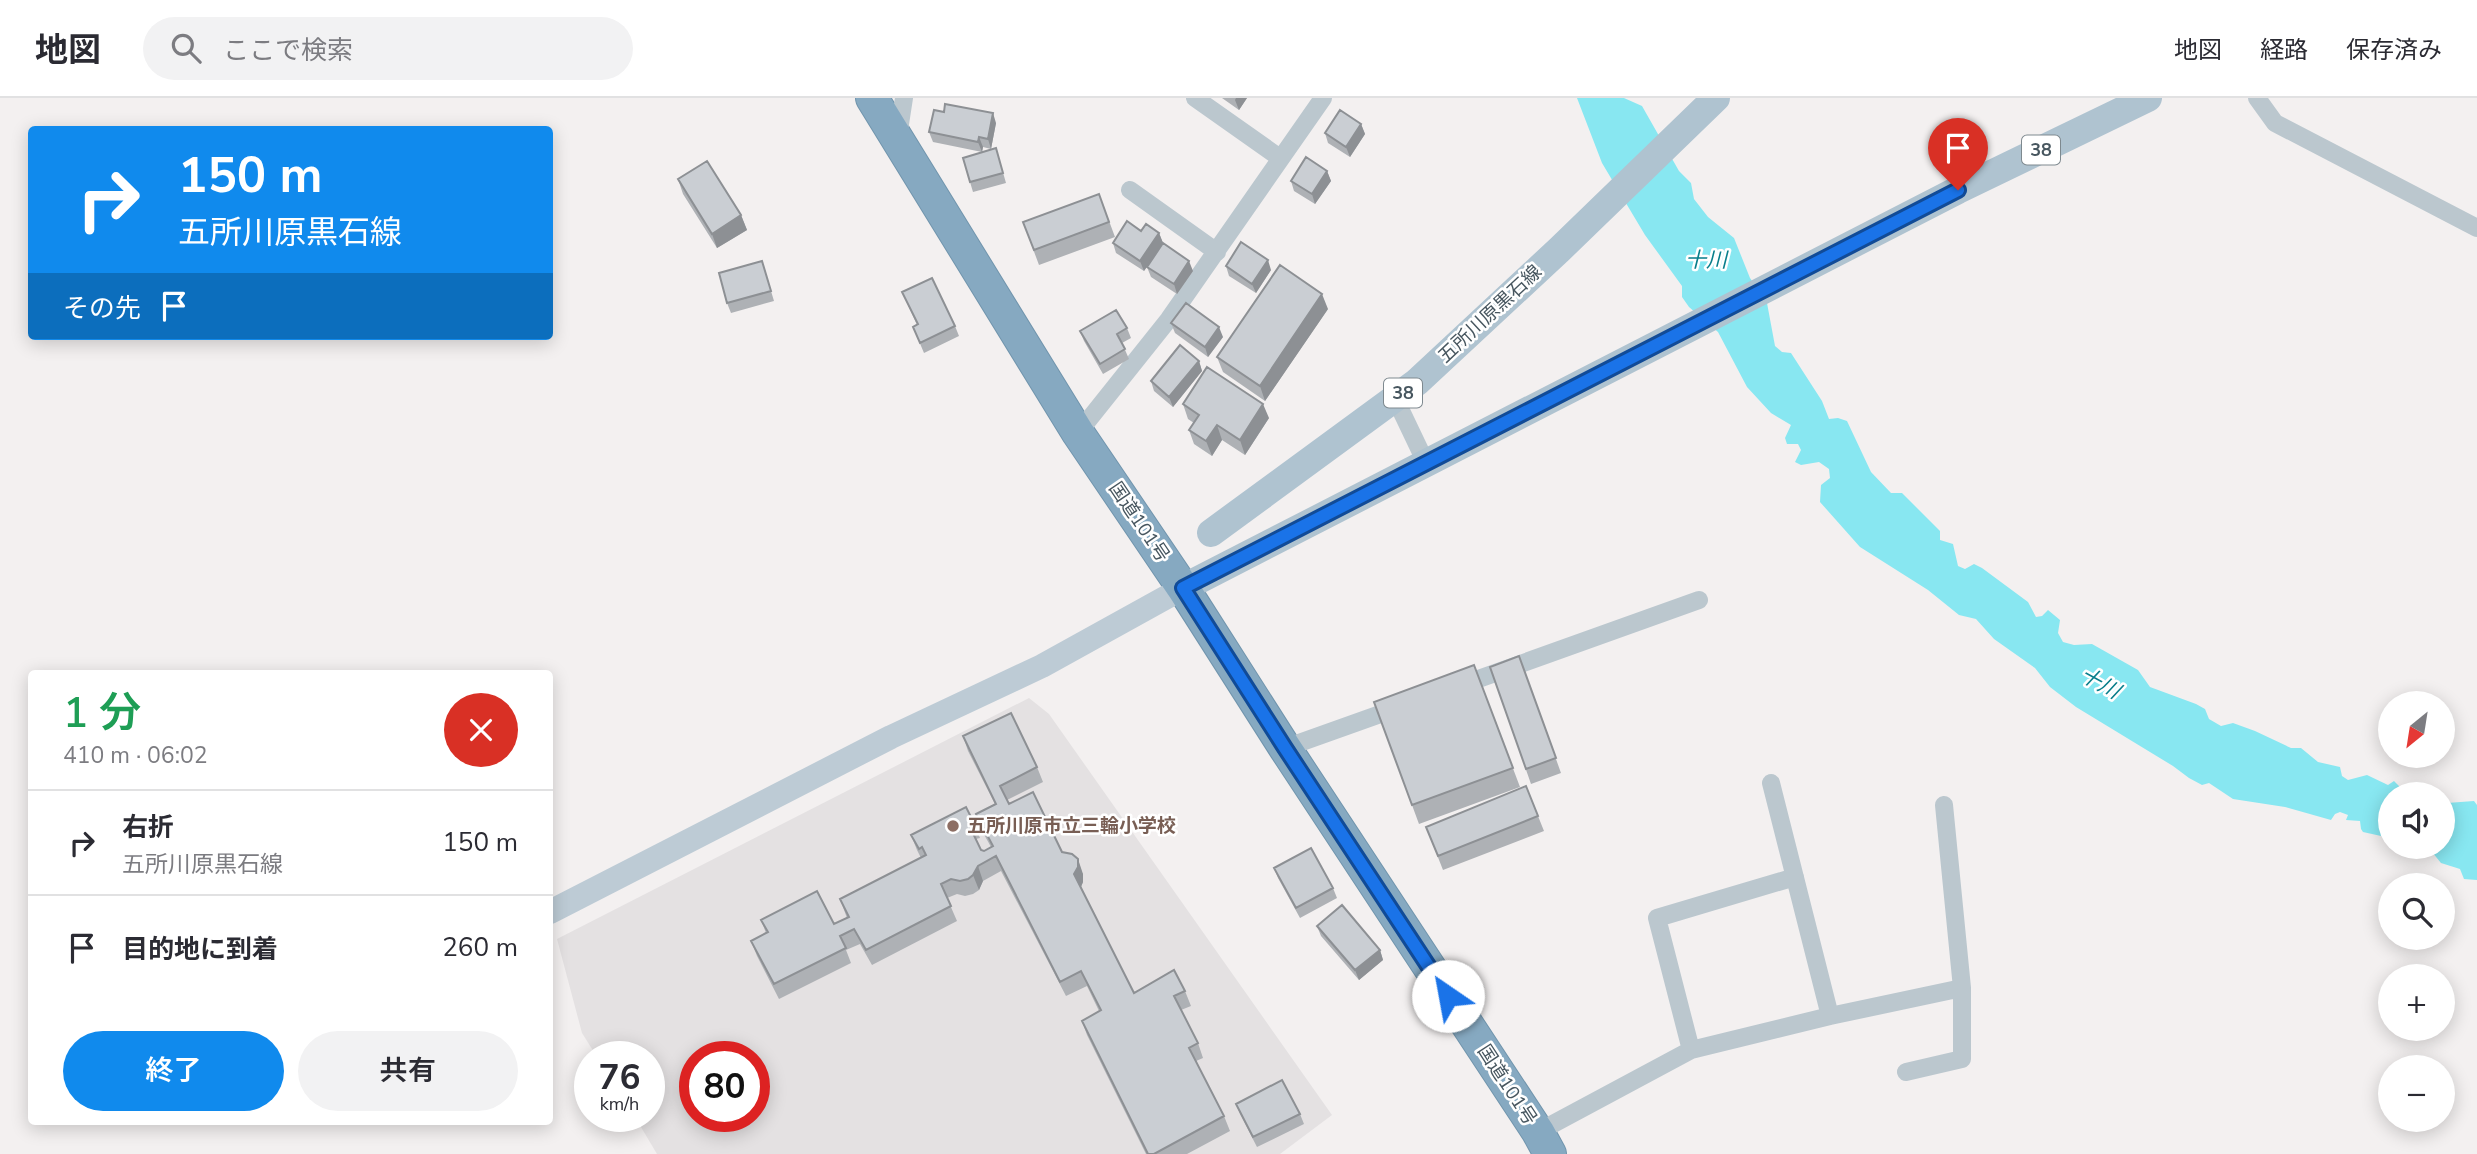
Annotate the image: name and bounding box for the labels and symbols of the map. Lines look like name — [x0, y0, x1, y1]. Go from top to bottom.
pin — [1928, 118, 1988, 190]
road number: 38 — [2022, 136, 2060, 164]
water label: 十川 — [1685, 246, 1729, 274]
street label: 五所川原黒石線 — [1432, 259, 1548, 369]
road number: 38 — [1384, 379, 1422, 408]
street label: 国道101号 — [1103, 477, 1175, 567]
water label: 十川 — [2075, 661, 2127, 706]
north arrow — [2378, 691, 2455, 768]
place label: 五所川原市立三輪小学校 — [967, 813, 1176, 839]
marker: 五所川原市立三輪小学校 — [945, 818, 961, 834]
position arrow — [1411, 959, 1485, 1033]
street label: 国道101号 — [1471, 1040, 1543, 1130]
speed limit sign: 80 — [679, 1041, 770, 1132]

